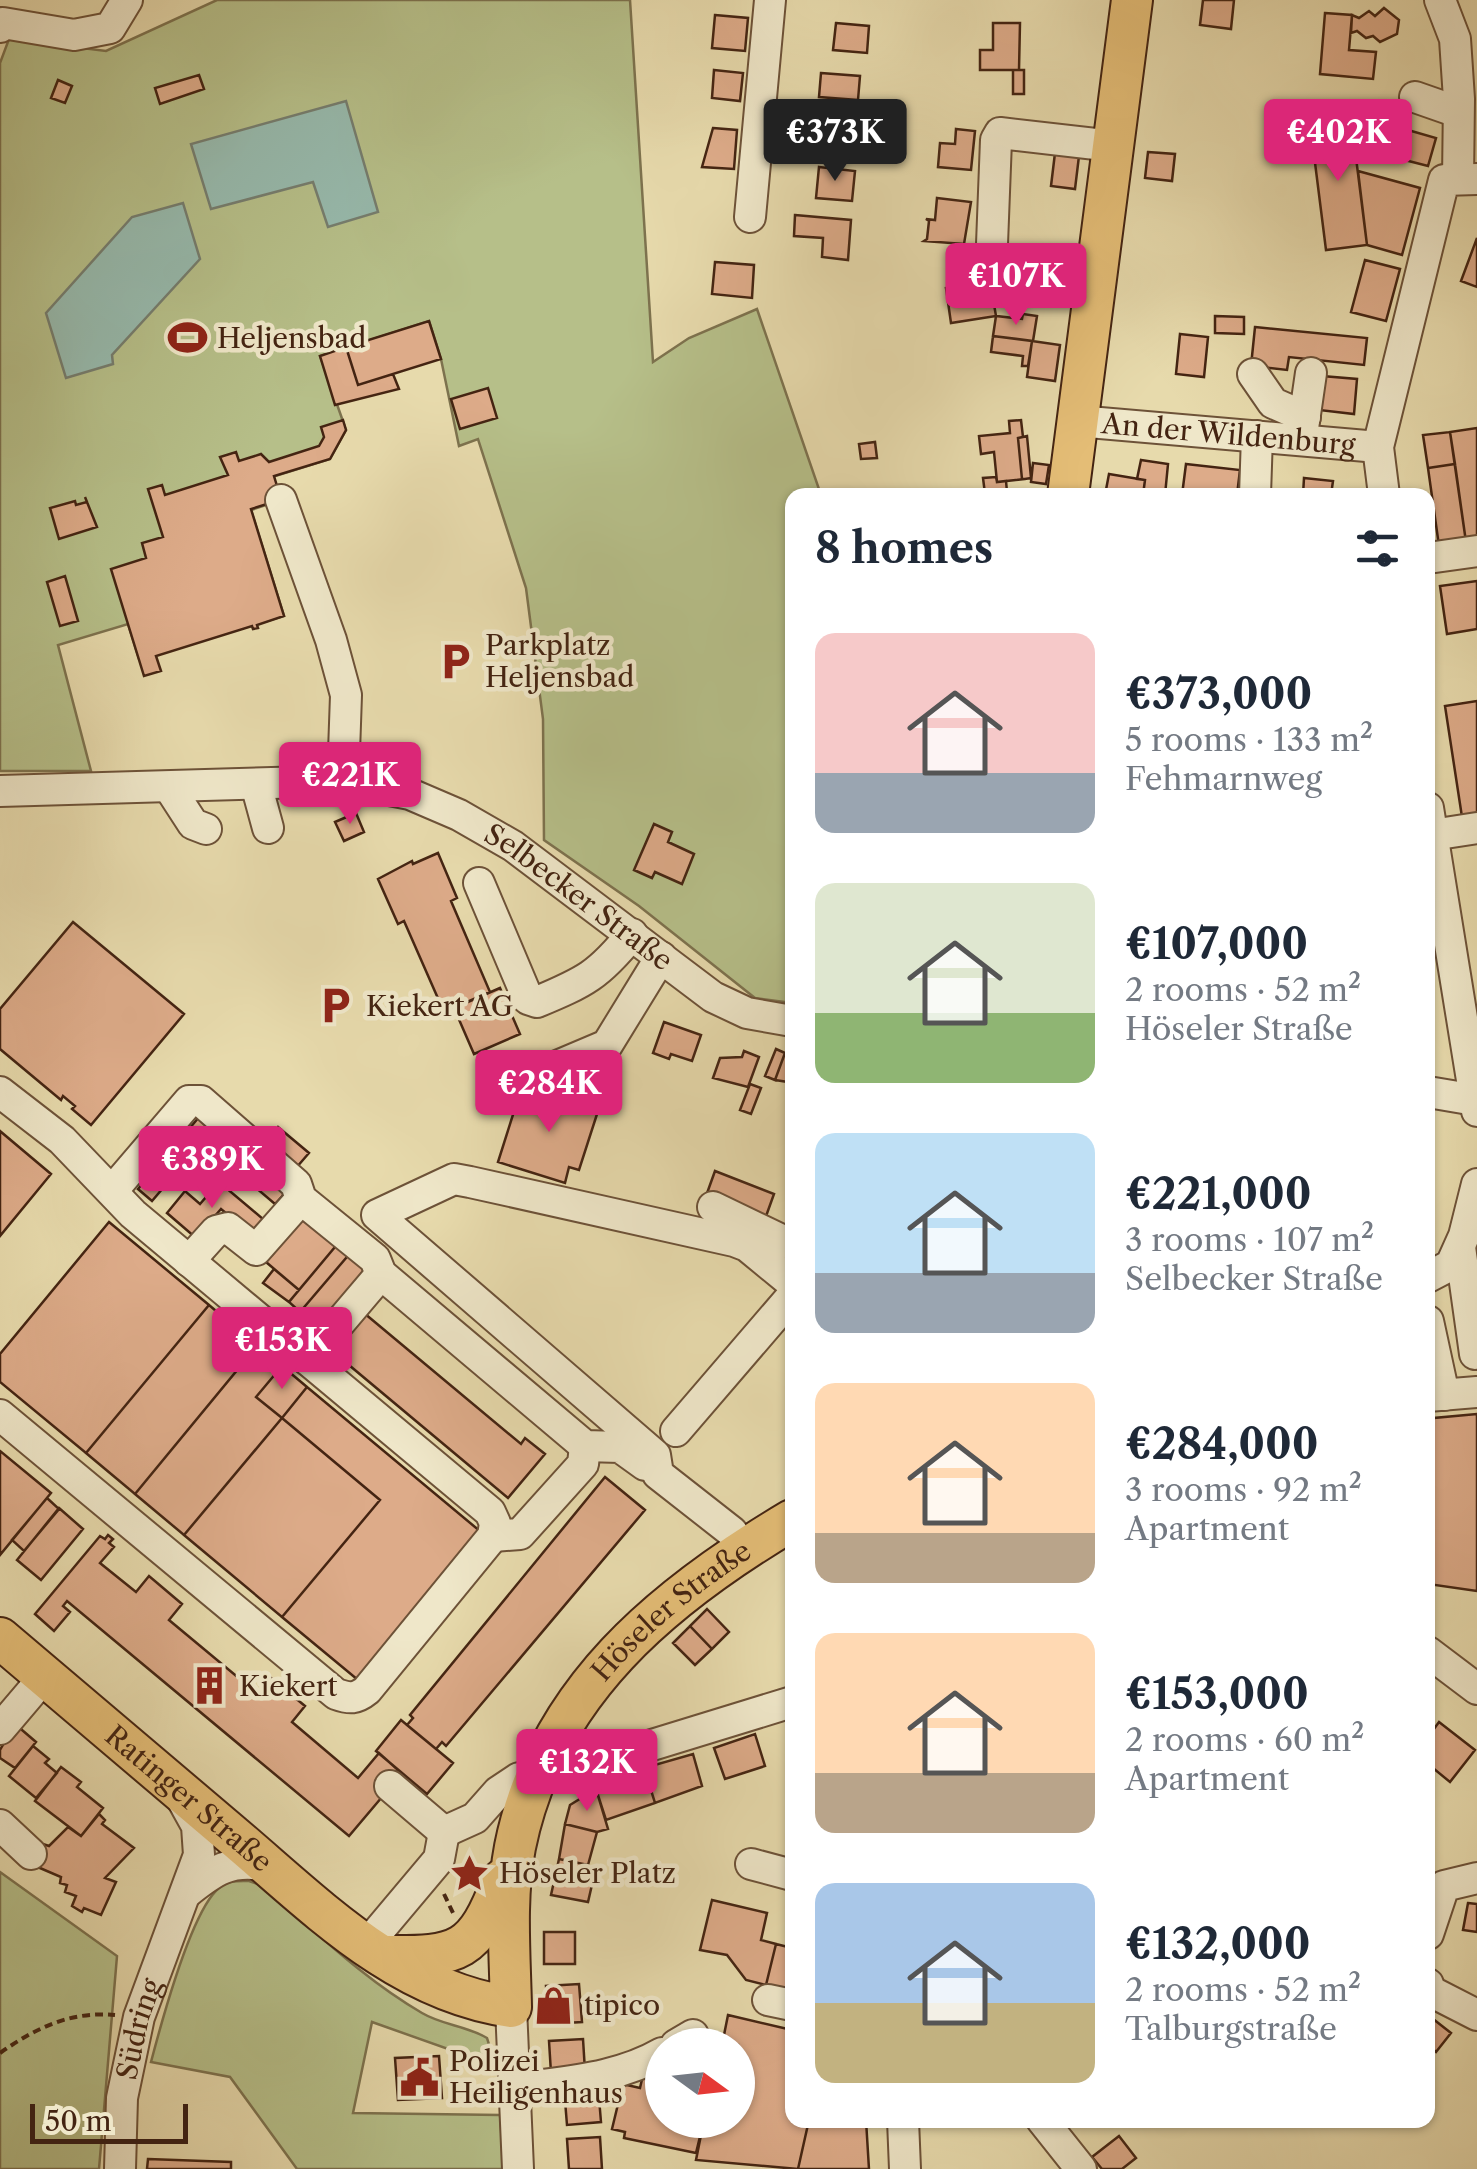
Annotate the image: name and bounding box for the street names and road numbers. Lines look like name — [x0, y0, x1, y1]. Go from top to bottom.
street label: An der Wildenburg — [1099, 406, 1357, 462]
street label: Selbecker Straße — [479, 816, 680, 978]
street label: Höseler Straße — [584, 1533, 757, 1688]
street label: Ratinger Straße — [98, 1718, 279, 1879]
street label: Südring — [109, 1974, 169, 2083]

